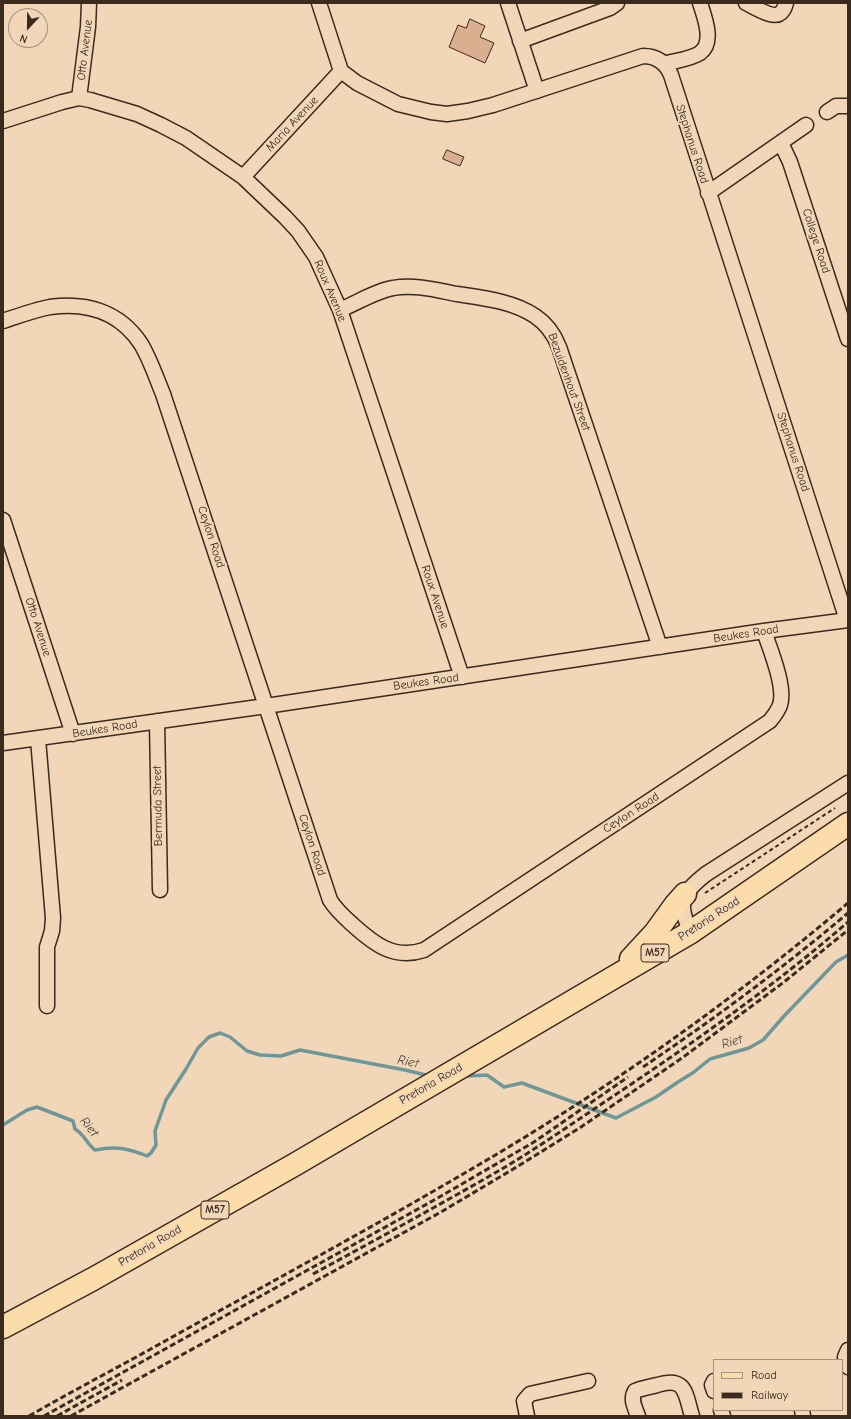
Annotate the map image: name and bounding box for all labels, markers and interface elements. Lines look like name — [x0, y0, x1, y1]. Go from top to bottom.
north arrow — [8, 8, 48, 48]
street label: Otto Avenue — [74, 19, 96, 81]
text: N — [18, 31, 29, 46]
street label: Maria Avenue — [263, 93, 321, 155]
street label: Stephanus Road — [672, 103, 712, 185]
street label: College Road — [799, 207, 833, 275]
street label: Roux Avenue — [311, 258, 349, 324]
street label: Bezuidenhout Street — [545, 331, 593, 433]
street label: Stephanus Road — [773, 411, 813, 493]
street label: Ceylon Road — [194, 504, 228, 570]
street label: Roux Avenue — [418, 564, 452, 630]
street label: Otto Avenue — [22, 596, 54, 658]
street label: Beukes Road — [712, 622, 780, 646]
street label: Beukes Road — [392, 670, 460, 694]
street label: Beukes Road — [71, 717, 139, 741]
street label: Bermuda Street — [150, 765, 166, 847]
street label: Ceylon Road — [600, 789, 662, 837]
street label: Ceylon Road — [295, 812, 329, 878]
street label: Pretoria Road — [676, 894, 742, 944]
road number: M57 — [641, 944, 669, 962]
water label: Riet — [720, 1032, 744, 1052]
water label: Riet — [396, 1052, 420, 1072]
street label: Pretoria Road — [397, 1060, 465, 1108]
water label: Riet — [76, 1114, 102, 1140]
road number: M57 — [201, 1201, 229, 1219]
street label: Pretoria Road — [116, 1222, 184, 1270]
legend — [713, 1359, 843, 1411]
text: Road — [751, 1368, 777, 1382]
text: Railway — [751, 1388, 788, 1402]

